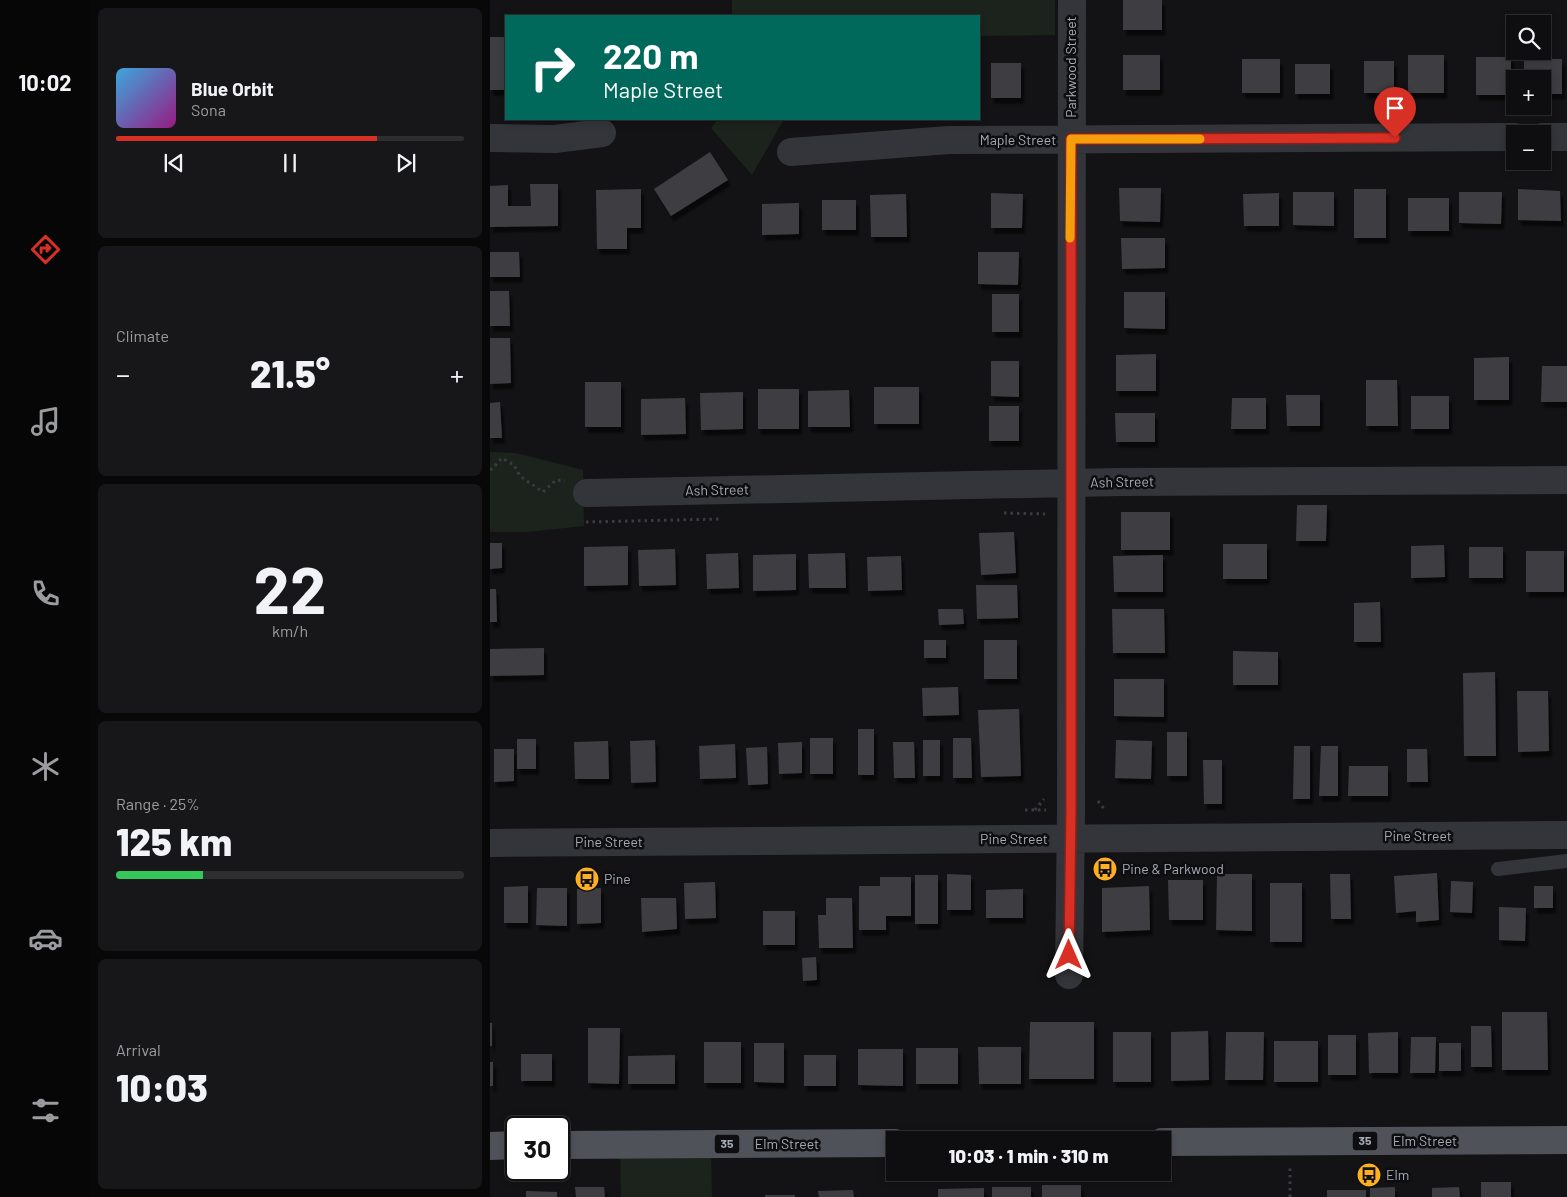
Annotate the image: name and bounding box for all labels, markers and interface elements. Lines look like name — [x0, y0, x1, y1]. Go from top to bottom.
map controls — [1506, 15, 1551, 170]
button: search — [1506, 15, 1551, 60]
street label: Parkwood Street — [1062, 16, 1079, 118]
text: 220 m — [603, 34, 698, 76]
icon: right — [520, 35, 585, 100]
text: 10:02 — [18, 69, 72, 95]
button: + — [1506, 70, 1551, 115]
text: Maple Street — [603, 76, 723, 102]
text: Blue Orbit — [191, 77, 274, 100]
pin — [1374, 87, 1416, 138]
icon: arrive — [1381, 94, 1409, 122]
text: Sona — [191, 100, 226, 119]
button: − — [1506, 125, 1551, 170]
street label: Maple Street — [980, 131, 1056, 148]
icon: previous — [160, 149, 188, 177]
icon: pause — [276, 149, 304, 177]
icon: next — [392, 149, 420, 177]
icon: directions — [28, 232, 63, 267]
text: Climate — [116, 326, 169, 345]
text: 21.5° — [250, 350, 330, 396]
text: − — [116, 357, 130, 391]
text: + — [450, 357, 464, 391]
icon: music — [28, 404, 63, 439]
street label: Ash Street — [1090, 472, 1154, 491]
street label: Ash Street — [685, 480, 749, 499]
text: 22 — [254, 549, 326, 627]
icon: phone — [28, 576, 63, 611]
text: km/h — [272, 621, 308, 640]
icon: climate — [28, 749, 63, 784]
text: Range · 25% — [116, 794, 200, 813]
text: 125 km — [116, 818, 232, 864]
street label: Pine Street — [1384, 827, 1452, 844]
street label: Pine Street — [980, 830, 1048, 847]
street label: Pine Street — [575, 833, 643, 850]
bus stop icon: Pine & Parkwood — [1092, 856, 1118, 882]
place label: Pine & Parkwood — [1122, 860, 1224, 877]
bus stop icon: Pine — [574, 866, 600, 892]
place label: Pine — [604, 870, 631, 887]
icon: car — [28, 921, 63, 956]
position arrow — [1042, 928, 1094, 980]
text: Arrival — [116, 1040, 161, 1059]
text: 10:03 — [116, 1064, 208, 1110]
icon: filters — [28, 1093, 63, 1128]
speed limit sign: 30 — [505, 1116, 570, 1181]
road number: 35 — [1352, 1132, 1378, 1150]
street label: Elm Street — [1393, 1132, 1457, 1149]
road number: 35 — [714, 1134, 740, 1154]
street label: Elm Street — [755, 1135, 819, 1152]
text: 10:03 · 1 min · 310 m — [949, 1144, 1108, 1167]
bus stop icon: Elm — [1356, 1162, 1382, 1188]
place label: Elm — [1386, 1166, 1409, 1183]

